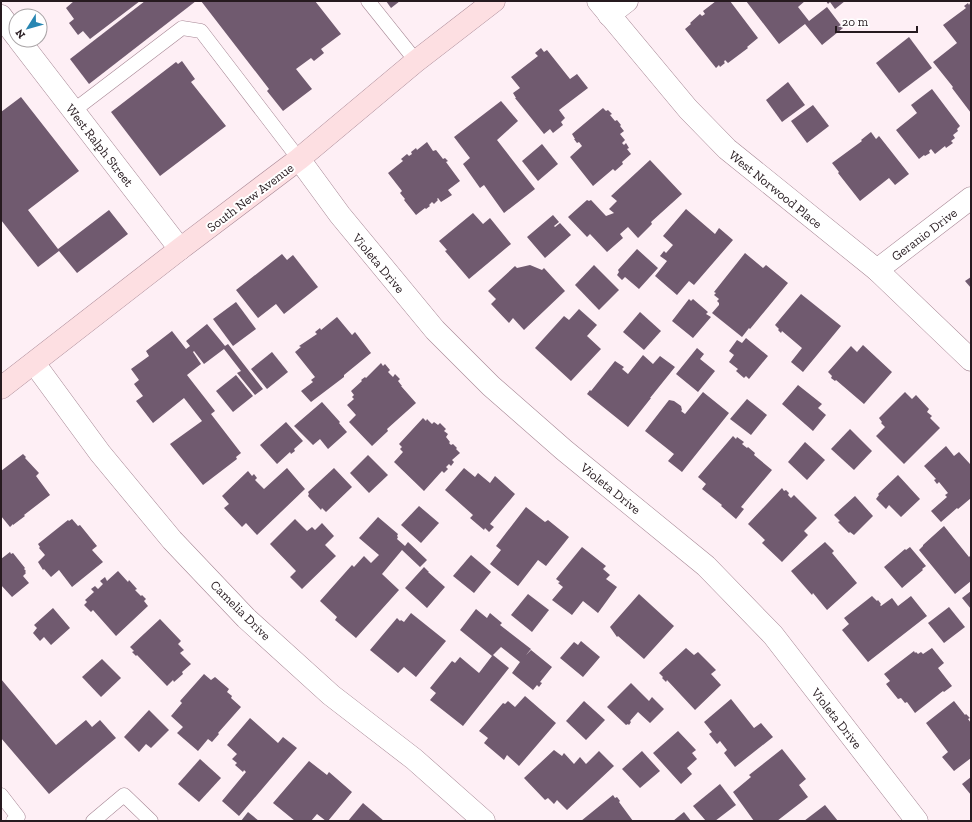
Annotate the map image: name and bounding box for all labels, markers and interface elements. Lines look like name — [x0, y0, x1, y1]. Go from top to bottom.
north arrow — [8, 8, 48, 48]
scale bar — [836, 8, 917, 34]
text: 20 m — [842, 15, 869, 29]
text: N — [12, 26, 28, 41]
street label: West Ralph Street — [63, 101, 137, 190]
street label: West Norwood Place — [726, 147, 825, 231]
street label: South New Avenue — [204, 160, 297, 235]
street label: Geranio Drive — [889, 205, 960, 264]
street label: Violeta Drive — [349, 230, 408, 296]
street label: Violeta Drive — [577, 459, 644, 517]
street label: Camelia Drive — [207, 577, 274, 644]
street label: Violeta Drive — [808, 684, 865, 752]

